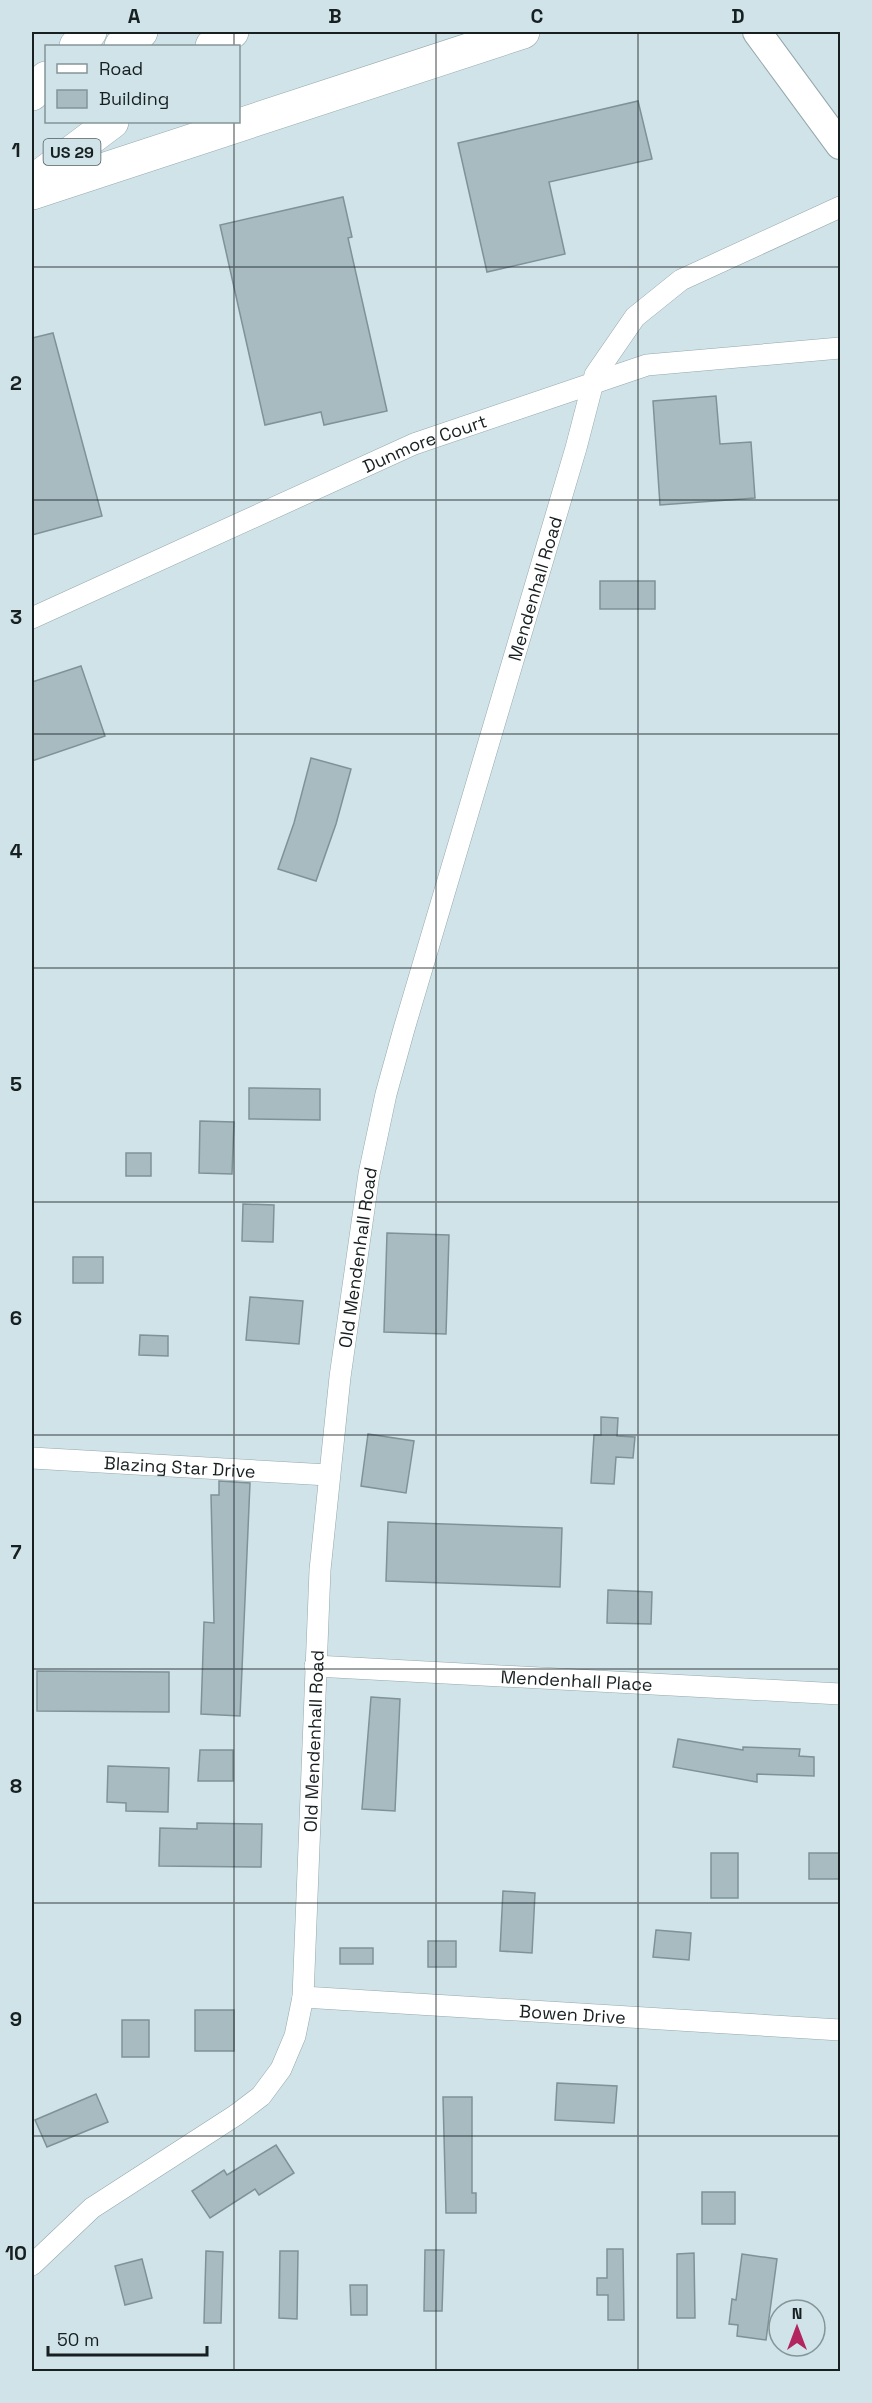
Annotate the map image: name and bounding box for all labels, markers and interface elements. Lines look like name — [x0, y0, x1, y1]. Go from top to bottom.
text: A — [128, 3, 141, 29]
text: B — [328, 3, 342, 29]
text: C — [531, 3, 544, 29]
text: D — [731, 3, 745, 29]
legend — [45, 45, 240, 123]
text: Road — [99, 57, 143, 80]
text: Building — [99, 87, 169, 110]
text: 1 — [11, 137, 21, 163]
road number: US 29 — [44, 139, 100, 165]
text: 2 — [10, 370, 22, 396]
street label: Dunmore Court — [359, 409, 490, 477]
street label: Mendenhall Road — [502, 513, 567, 663]
text: 3 — [10, 604, 22, 630]
text: 4 — [10, 838, 23, 864]
text: 5 — [10, 1071, 22, 1097]
street label: Old Mendenhall Road — [333, 1165, 382, 1349]
text: 6 — [10, 1305, 22, 1331]
street label: Blazing Star Drive — [103, 1451, 256, 1482]
text: 7 — [10, 1539, 22, 1565]
street label: Old Mendenhall Road — [298, 1649, 328, 1833]
street label: Mendenhall Place — [500, 1664, 653, 1695]
text: 8 — [10, 1773, 22, 1799]
street label: Bowen Drive — [519, 1999, 626, 2028]
text: 9 — [10, 2006, 22, 2032]
text: 10 — [5, 2240, 27, 2266]
north arrow — [767, 2298, 827, 2358]
text: N — [792, 2303, 802, 2324]
scale bar — [48, 2319, 207, 2357]
text: 50 m — [57, 2328, 99, 2351]

